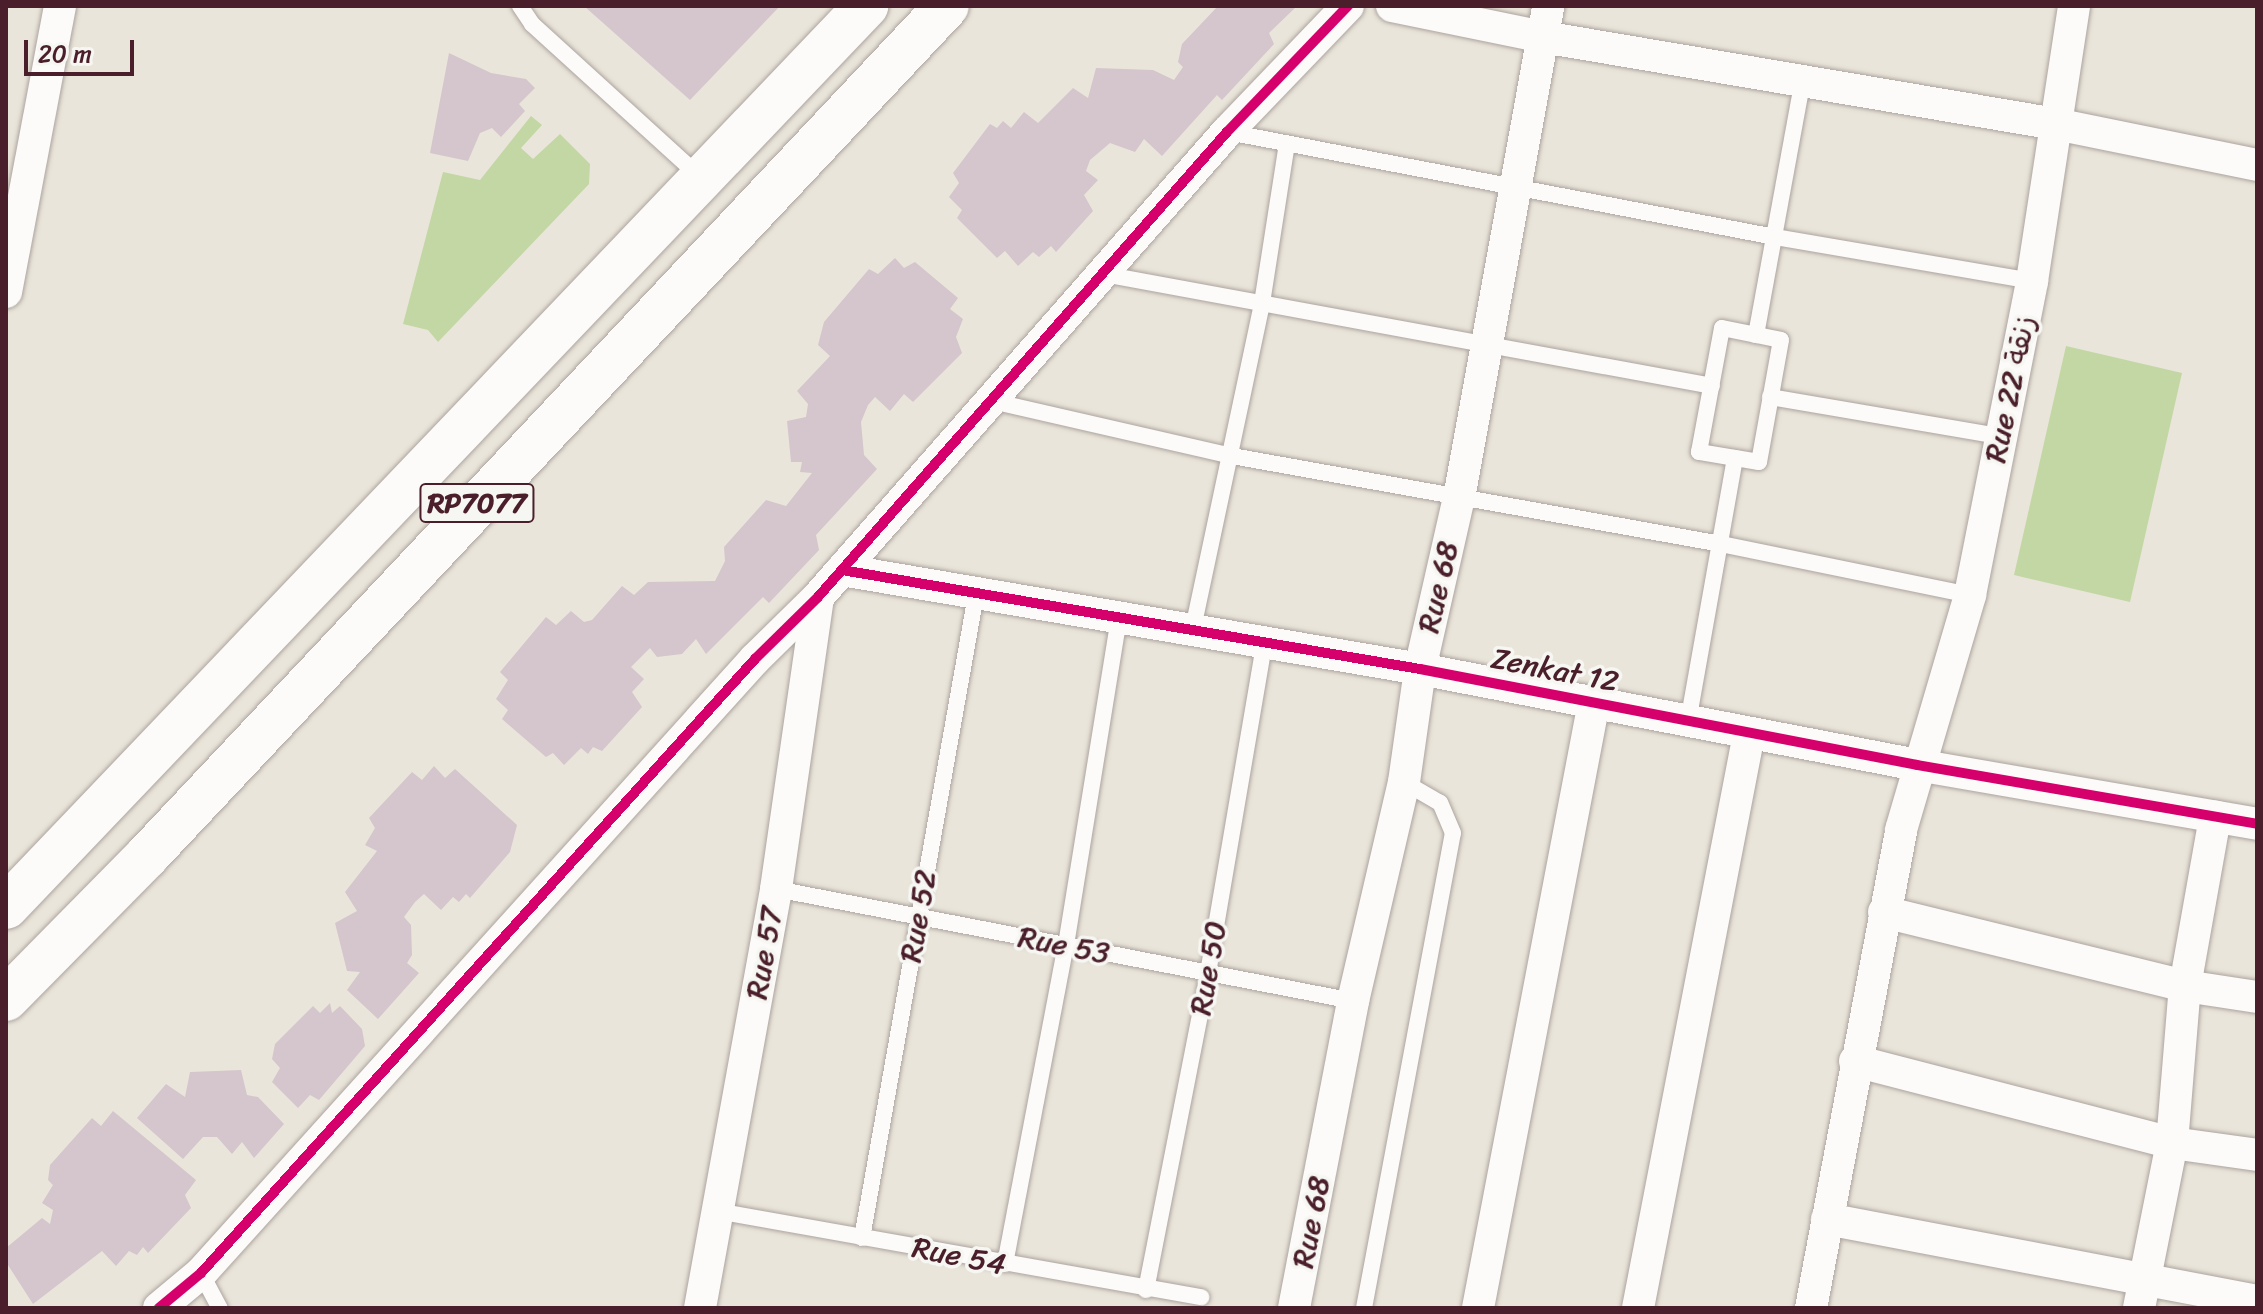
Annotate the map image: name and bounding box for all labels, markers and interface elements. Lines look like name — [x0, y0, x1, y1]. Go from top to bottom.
scale bar — [28, 24, 138, 74]
text: 20 m — [38, 33, 92, 75]
street label: Rue 22 زنقة — [1977, 312, 2043, 466]
road number: RP7077 — [419, 479, 535, 527]
street label: Rue 68 — [1410, 538, 1466, 636]
street label: Zenkat 12 — [1488, 640, 1622, 700]
street label: Rue 52 — [892, 867, 944, 965]
street label: Rue 57 — [738, 904, 790, 1002]
street label: Rue 50 — [1182, 918, 1234, 1018]
street label: Rue 53 — [1015, 919, 1113, 971]
street label: Rue 68 — [1284, 1173, 1338, 1271]
street label: Rue 54 — [909, 1229, 1009, 1283]

